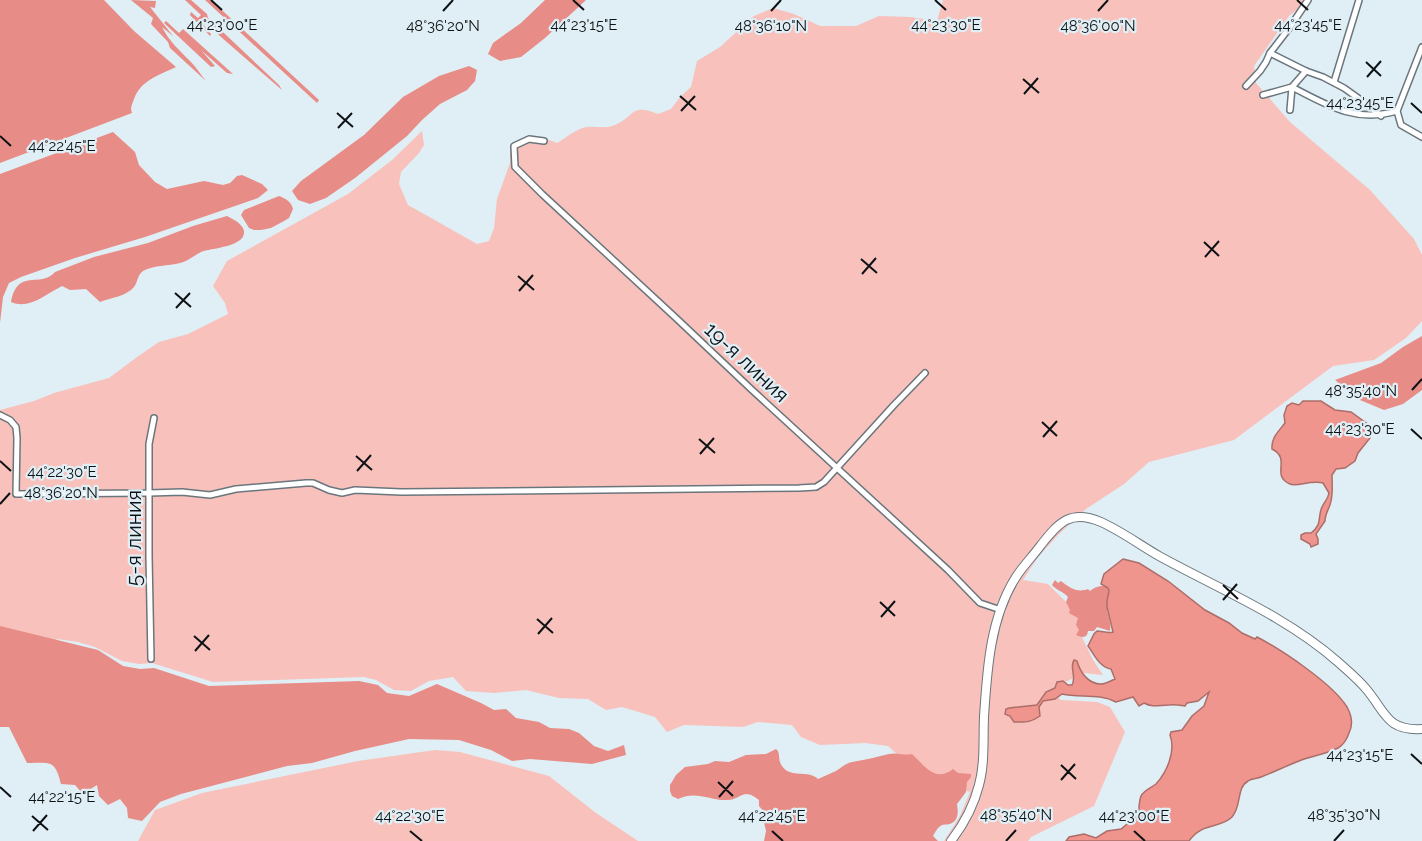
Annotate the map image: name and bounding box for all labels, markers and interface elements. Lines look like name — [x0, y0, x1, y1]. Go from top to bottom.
text: 44°23'00"E — [187, 16, 257, 34]
text: 44°23'15"E — [551, 16, 617, 34]
text: 44°23'30"E — [911, 16, 981, 34]
text: 44°23'45"E — [1274, 16, 1342, 34]
text: 48°36'20"N — [406, 17, 480, 35]
text: 48°36'10"N — [735, 17, 807, 35]
text: 48°36'00"N — [1060, 17, 1136, 35]
text: 44°23'45"E — [1326, 94, 1394, 112]
text: 44°22'45"E — [28, 137, 96, 155]
street label: 19-я линия — [700, 317, 794, 407]
text: 48°35'40"N — [1325, 382, 1397, 400]
text: 44°23'30"E — [1325, 420, 1395, 438]
text: 44°22'30"E — [27, 463, 97, 481]
text: 48°36'20"N — [24, 484, 98, 502]
street label: 5-я линия — [121, 490, 146, 586]
text: 44°23'15"E — [1327, 746, 1393, 764]
text: 44°22'15"E — [29, 788, 95, 806]
text: 48°35'40"N — [980, 806, 1052, 824]
text: 48°35'30"N — [1308, 806, 1380, 824]
text: 44°22'30"E — [375, 807, 445, 825]
text: 44°22'45"E — [738, 807, 806, 825]
text: 44°23'00"E — [1099, 807, 1169, 825]

